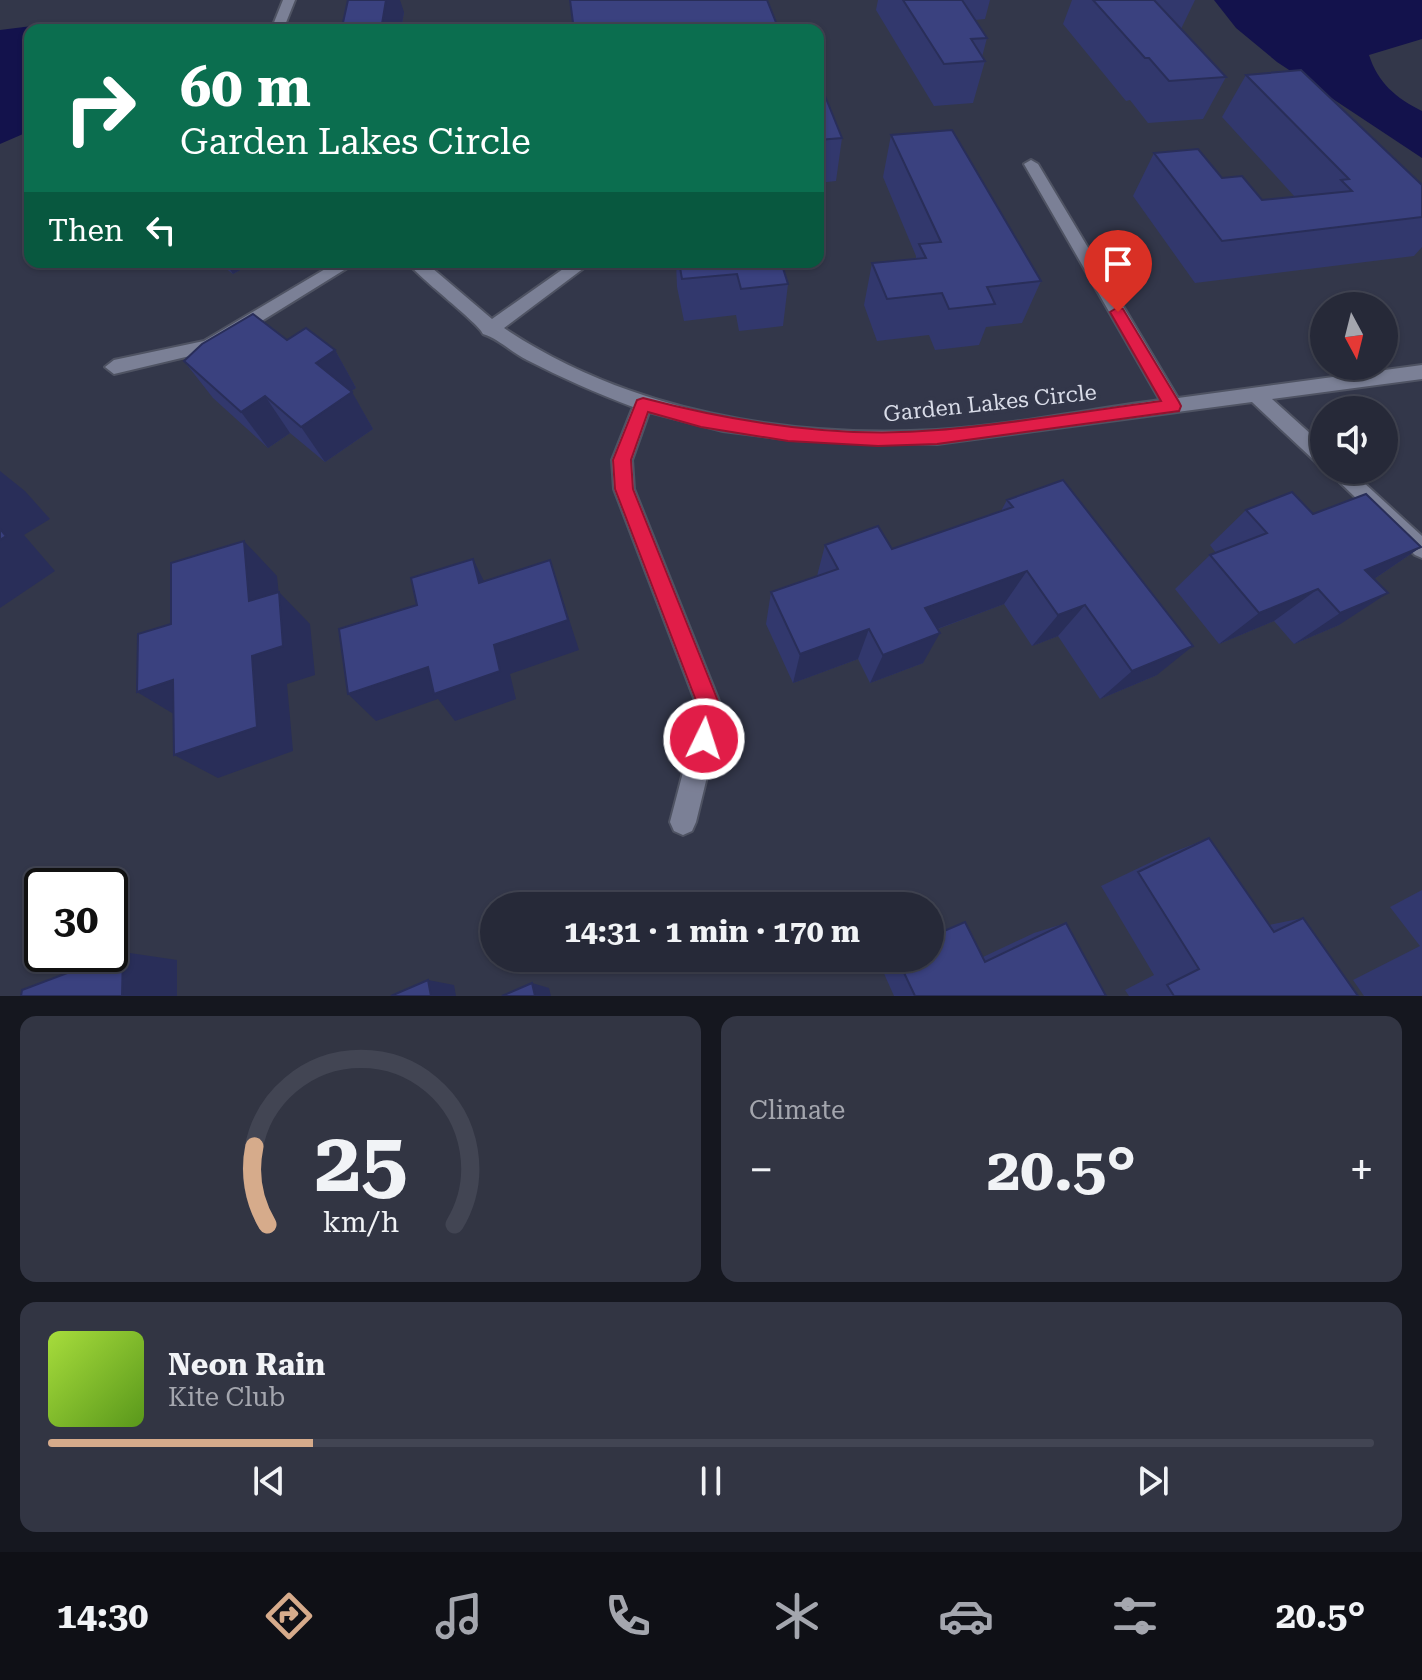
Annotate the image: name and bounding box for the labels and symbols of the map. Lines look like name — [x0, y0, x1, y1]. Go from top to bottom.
pin — [1084, 230, 1152, 312]
north arrow — [1310, 292, 1398, 380]
street label: Garden Lakes Circle — [882, 379, 1098, 427]
position arrow — [662, 697, 746, 781]
speed limit sign: 30 — [24, 868, 128, 972]

